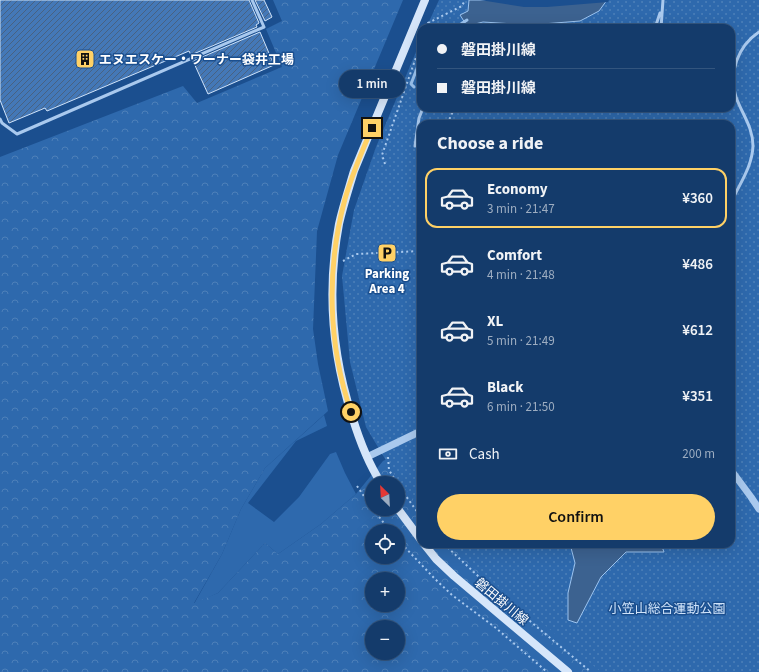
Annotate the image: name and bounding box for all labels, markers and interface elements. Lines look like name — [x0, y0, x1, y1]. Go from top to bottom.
text: 磐田掛川線 — [461, 40, 536, 61]
building icon: エヌエスケー・ワーナー袋井工場 — [74, 48, 96, 70]
place label: エヌエスケー・ワーナー袋井工場 — [99, 51, 294, 69]
callout: 1 min — [339, 70, 405, 98]
text: 1 min — [357, 75, 387, 93]
text: 磐田掛川線 — [461, 78, 536, 99]
route end — [363, 119, 381, 137]
text: Choose a ride — [437, 131, 543, 156]
text: Economy — [487, 179, 548, 200]
icon: car — [439, 180, 475, 216]
text: ¥360 — [682, 188, 713, 209]
text: 3 min · 21:47 — [487, 200, 555, 218]
parking icon: Parking Area 4 — [376, 242, 398, 264]
text: Comfort — [487, 245, 542, 266]
icon: car — [439, 246, 475, 282]
text: ¥486 — [682, 254, 713, 275]
place label: Parking Area 4 — [365, 265, 409, 298]
text: 4 min · 21:48 — [487, 266, 555, 284]
text: XL — [487, 311, 503, 332]
icon: car — [439, 312, 475, 348]
text: ¥612 — [682, 320, 713, 341]
text: 5 min · 21:49 — [487, 332, 555, 350]
text: Black — [487, 377, 524, 398]
icon: car — [439, 378, 475, 414]
text: ¥351 — [682, 386, 713, 407]
text: 6 min · 21:50 — [487, 398, 555, 416]
route start — [342, 403, 360, 421]
icon: cash — [437, 443, 459, 465]
text: Cash — [469, 444, 500, 465]
text: 200 m — [682, 445, 715, 463]
north arrow — [365, 476, 405, 516]
map controls — [365, 476, 405, 660]
button: Confirm — [437, 494, 715, 540]
button: locate — [365, 524, 405, 564]
button: + — [365, 572, 405, 612]
street label: 磐田掛川線 — [471, 574, 532, 630]
park label: 小笠山総合運動公園 — [608, 600, 726, 618]
button: − — [365, 620, 405, 660]

